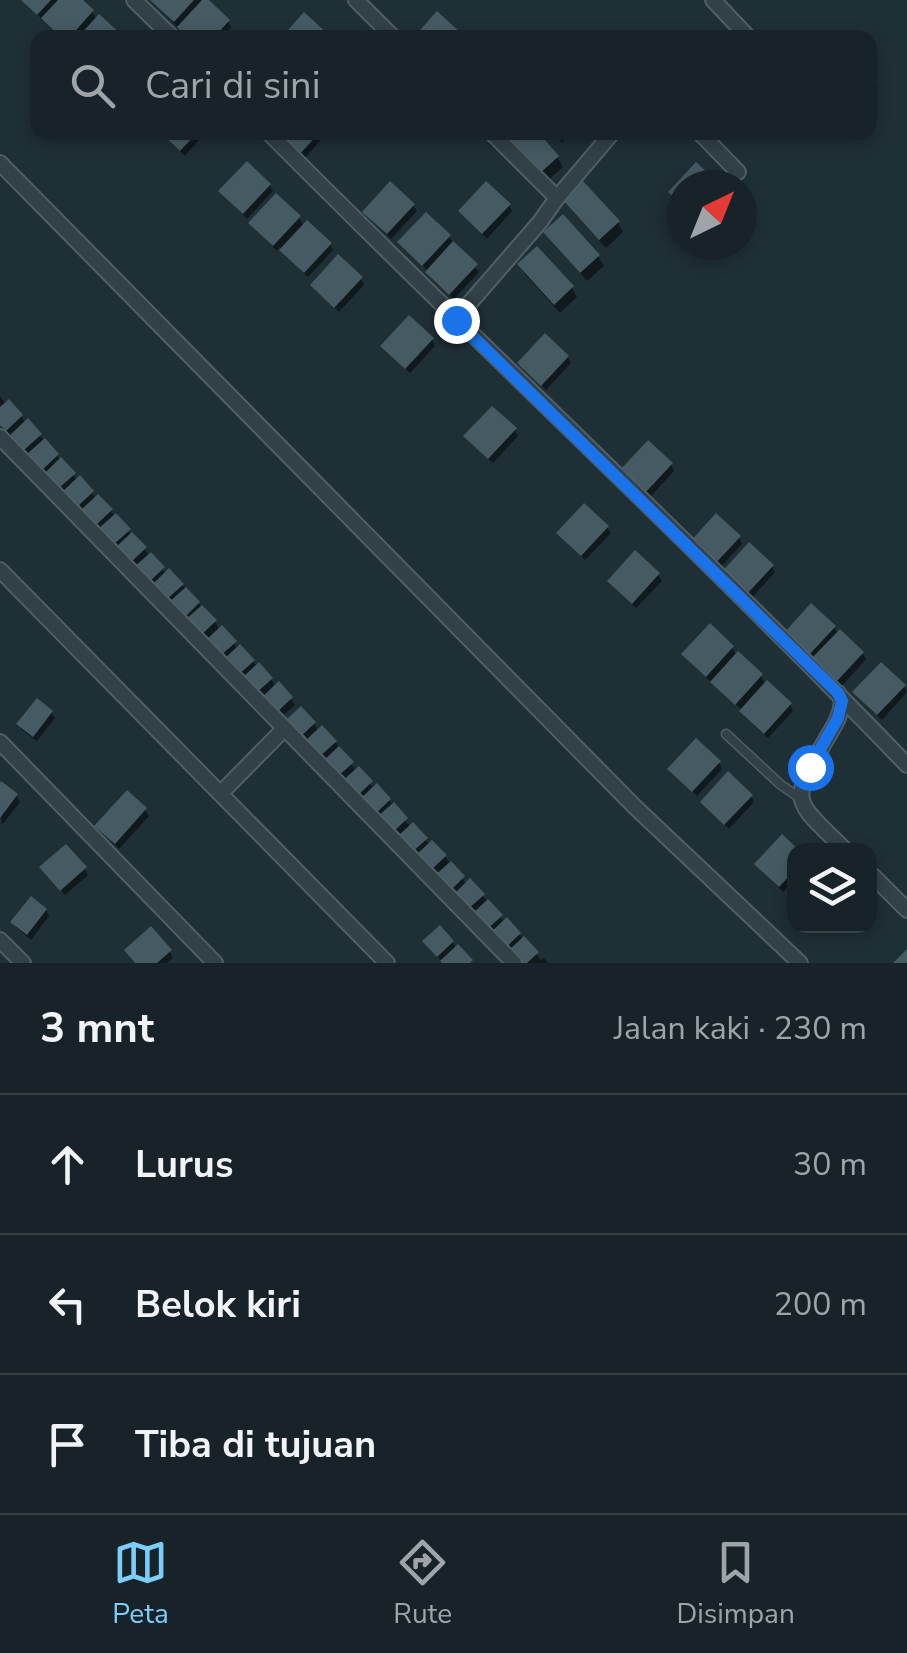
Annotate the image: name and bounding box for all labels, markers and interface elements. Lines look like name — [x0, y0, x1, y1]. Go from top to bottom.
search box — [30, 30, 877, 140]
icon: search — [65, 58, 120, 113]
text: Cari di sini — [145, 60, 321, 111]
north arrow — [667, 170, 757, 260]
route end — [434, 298, 480, 344]
route start — [788, 745, 834, 791]
map controls — [787, 843, 877, 933]
button: layers — [787, 843, 877, 933]
text: 3 mnt — [40, 1000, 154, 1057]
text: Jalan kaki · 230 m — [614, 1007, 867, 1050]
icon: ahead — [40, 1137, 95, 1192]
text: Lurus — [135, 1139, 233, 1190]
text: 30 m — [793, 1143, 867, 1186]
icon: left — [40, 1277, 95, 1332]
text: Belok kiri — [135, 1279, 301, 1330]
text: 200 m — [774, 1283, 867, 1326]
icon: arrive — [40, 1417, 95, 1472]
text: Tiba di tujuan — [135, 1419, 376, 1470]
tab: Peta — [112, 1535, 169, 1633]
tab: Rute — [393, 1535, 452, 1633]
tab: Disimpan — [677, 1535, 795, 1633]

